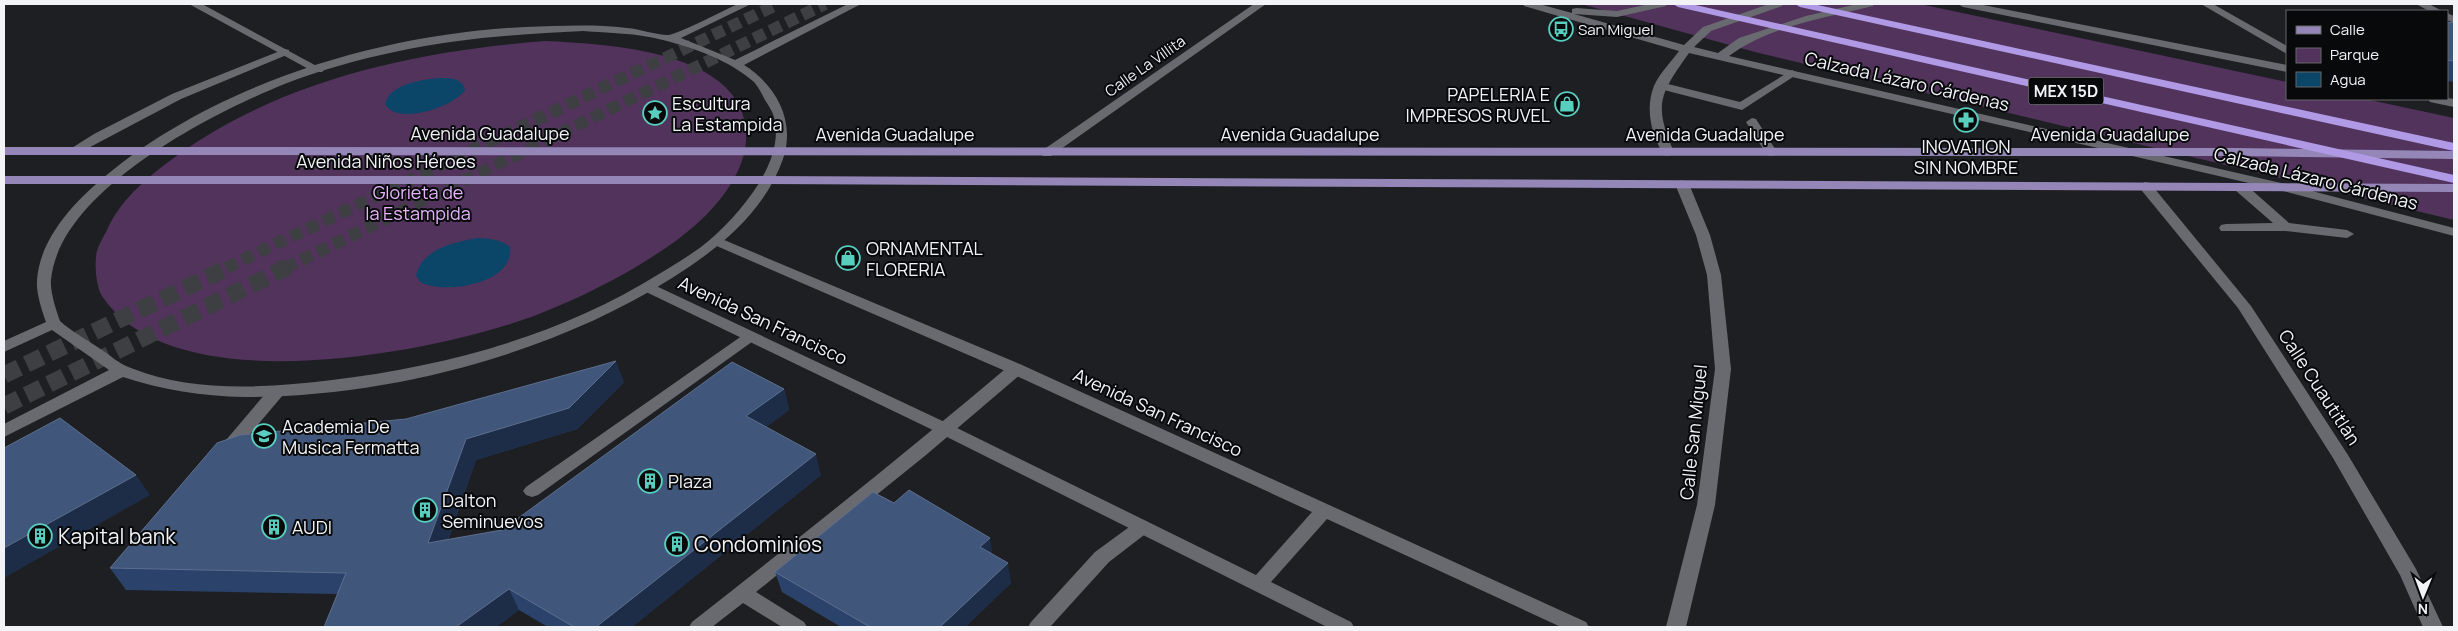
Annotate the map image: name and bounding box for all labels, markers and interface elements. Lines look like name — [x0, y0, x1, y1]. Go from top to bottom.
legend — [2286, 10, 2448, 100]
bus stop icon: San Miguel — [1548, 16, 1574, 42]
place label: San Miguel — [1578, 19, 1654, 40]
text: Calle — [2330, 19, 2365, 40]
street label: Calle La Villita — [1101, 30, 1189, 102]
text: Parque — [2330, 44, 2379, 65]
street label: Calzada Lázaro Cárdenas — [1802, 46, 2012, 116]
text: Agua — [2330, 69, 2366, 90]
road number: MEX 15D — [2028, 78, 2104, 104]
place label: PAPELERIA E IMPRESOS RUVEL — [1406, 82, 1550, 127]
place label: Escultura La Estampida — [672, 91, 783, 136]
shop icon: PAPELERIA E IMPRESOS RUVEL — [1554, 91, 1580, 117]
place icon: Escultura La Estampida — [642, 100, 668, 126]
pharmacy icon: INOVATION SIN NOMBRE — [1953, 107, 1979, 133]
street label: Avenida Guadalupe — [411, 121, 570, 145]
street label: Avenida Guadalupe — [816, 122, 975, 146]
street label: Avenida Guadalupe — [1221, 122, 1380, 146]
street label: Avenida Guadalupe — [1626, 122, 1785, 146]
street label: Avenida Guadalupe — [2031, 122, 2190, 146]
place label: INOVATION SIN NOMBRE — [1914, 134, 2018, 179]
street label: Calzada Lázaro Cárdenas — [2212, 141, 2420, 215]
street label: Avenida Niños Héroes — [296, 149, 476, 173]
park label: Glorieta de la Estampida — [365, 180, 471, 225]
place label: ORNAMENTAL FLORERIA — [866, 236, 983, 281]
shop icon: ORNAMENTAL FLORERIA — [835, 245, 861, 271]
street label: Avenida San Francisco — [675, 270, 851, 370]
street label: Calle Cuautitlán — [2274, 325, 2366, 449]
street label: Avenida San Francisco — [1070, 362, 1246, 462]
street label: Calle San Miguel — [1674, 363, 1712, 501]
place label: Academia De Musica Fermatta — [282, 414, 419, 459]
school or university icon: Academia De Musica Fermatta — [251, 423, 277, 449]
building icon: Plaza — [637, 468, 663, 494]
place label: Plaza — [668, 469, 712, 493]
place label: Dalton Seminuevos — [442, 488, 543, 533]
building icon: Dalton Seminuevos — [412, 497, 438, 523]
building icon: AUDI — [261, 514, 287, 540]
place label: AUDI — [292, 515, 332, 539]
place label: Kapital bank — [58, 522, 176, 550]
building icon: Kapital bank — [27, 523, 53, 549]
place label: Condominios — [694, 530, 822, 558]
building icon: Condominios — [664, 531, 690, 557]
north arrow — [2398, 571, 2448, 621]
text: N — [2418, 600, 2428, 619]

